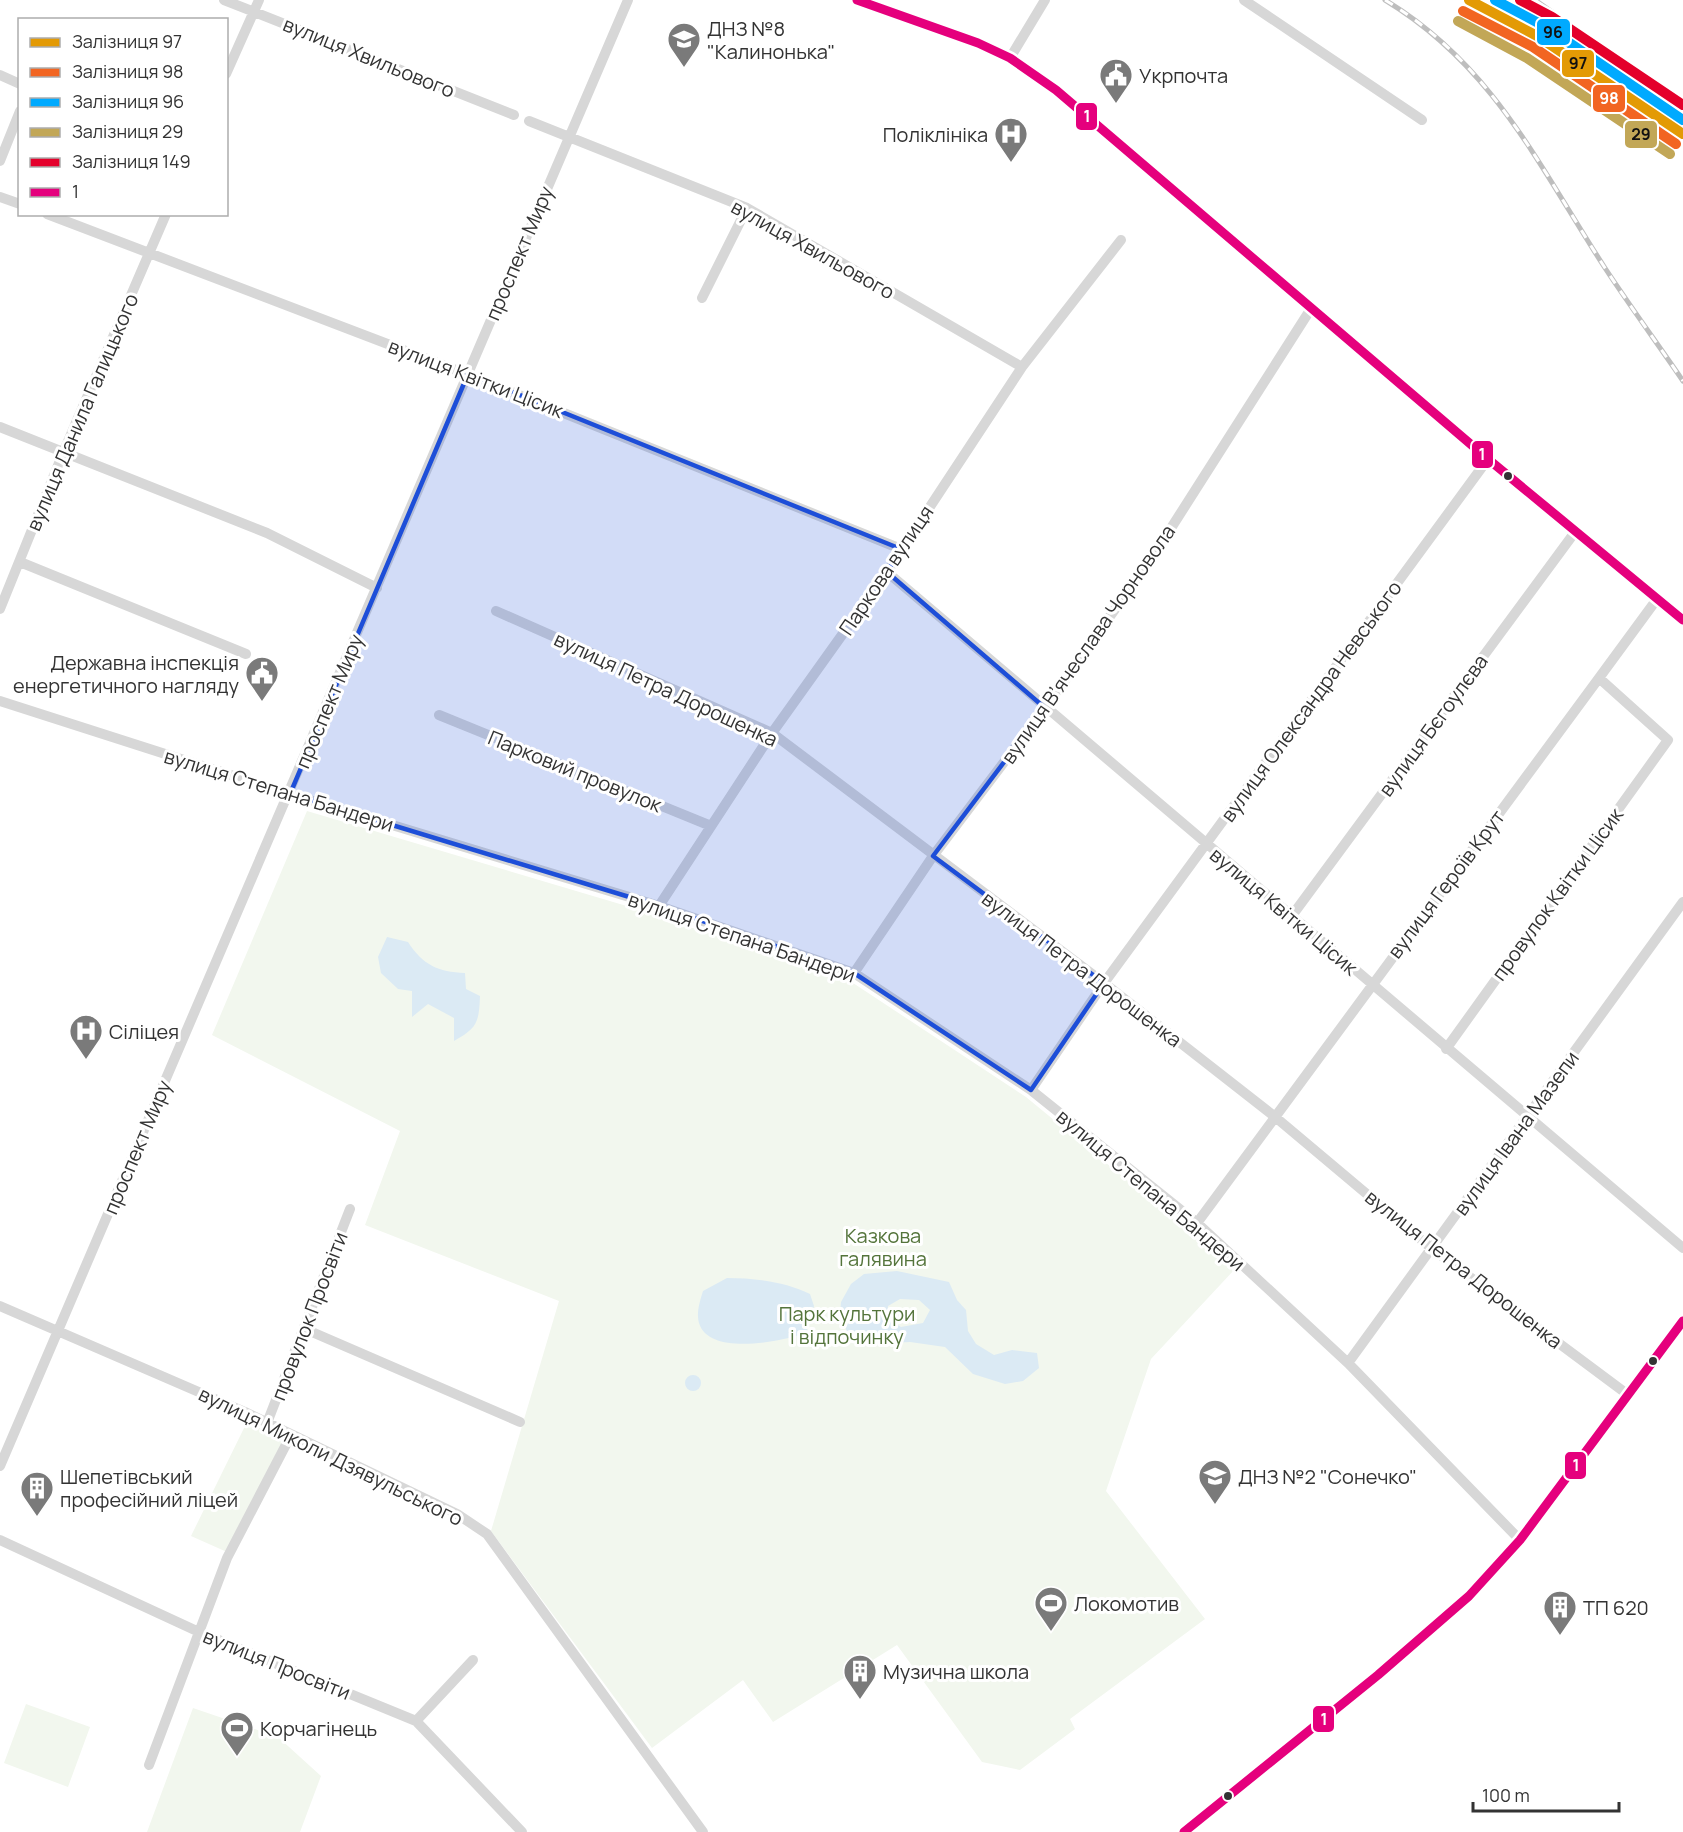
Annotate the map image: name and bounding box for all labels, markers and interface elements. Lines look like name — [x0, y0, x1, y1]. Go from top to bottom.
street label: вулиця Хвильового — [279, 10, 459, 104]
place label: ДНЗ №8 "Калинонька" — [707, 15, 835, 65]
legend — [18, 18, 228, 216]
line badge: 96 — [1536, 18, 1571, 46]
school or university icon: ДНЗ №8 "Калинонька" — [666, 21, 702, 68]
text: 96 — [1543, 21, 1563, 43]
text: Залізниця 97 — [72, 29, 182, 53]
line badge: 97 — [1561, 49, 1595, 78]
text: 97 — [1569, 52, 1587, 74]
public building icon: Укрпочта — [1098, 57, 1134, 104]
text: Залізниця 98 — [72, 59, 184, 83]
place label: Укрпочта — [1139, 62, 1228, 89]
line badge: 98 — [1592, 84, 1626, 113]
text: 98 — [1599, 87, 1619, 109]
text: Залізниця 96 — [72, 89, 184, 113]
line badge: 1 — [1075, 102, 1098, 131]
text: 1 — [1083, 105, 1091, 127]
hospital icon: Поліклініка — [993, 116, 1029, 163]
text: Залізниця 29 — [72, 119, 183, 143]
line badge: 29 — [1624, 120, 1658, 149]
place label: Поліклініка — [883, 121, 988, 148]
text: 29 — [1631, 123, 1651, 145]
text: Залізниця 149 — [72, 149, 191, 173]
text: 1 — [72, 179, 79, 203]
street label: проспект Миру — [479, 181, 560, 324]
street label: вулиця Хвильового — [726, 193, 900, 305]
street label: вулиця Данила Галицького — [20, 289, 144, 535]
street label: вулиця Квітки Цісик — [385, 332, 568, 424]
line badge: 1 — [1471, 440, 1494, 469]
text: 1 — [1478, 443, 1486, 465]
unlabelled marker — [1502, 470, 1514, 482]
street label: Паркова вулиця — [833, 500, 939, 640]
street label: вулиця Вʼячеслава Чорновола — [995, 519, 1181, 769]
street label: вулиця Олександра Невського — [1214, 575, 1408, 827]
street label: вулиця Петра Дорошенка — [550, 625, 782, 753]
street label: проспект Миру — [289, 629, 370, 772]
place label: Державна інспекція енергетичного нагляду — [13, 649, 239, 699]
street label: вулиця Бєгоулєва — [1372, 649, 1494, 801]
public building icon: Державна інспекція енергетичного нагляду — [244, 655, 280, 702]
street label: Парковий провулок — [484, 724, 667, 819]
street label: вулиця Степана Бандери — [161, 742, 397, 838]
street label: провулок Квітки Цісик — [1485, 801, 1629, 986]
street label: вулиця Героїв Крут — [1381, 804, 1511, 964]
street label: вулиця Квітки Цісик — [1204, 841, 1364, 982]
street label: вулиця Степана Бандери — [625, 885, 859, 989]
street label: вулиця Петра Дорошенка — [977, 885, 1187, 1053]
hospital icon: Сіліцея — [68, 1013, 104, 1060]
place label: Сіліцея — [109, 1018, 179, 1045]
street label: вулиця Івана Мазепи — [1447, 1045, 1585, 1221]
street label: проспект Миру — [97, 1075, 178, 1218]
street label: вулиця Степана Бандери — [1051, 1103, 1251, 1277]
street label: вулиця Петра Дорошенка — [1360, 1183, 1568, 1355]
park label: Казкова галявина — [839, 1222, 927, 1272]
street label: провулок Просвіти — [264, 1228, 354, 1404]
park label: Парк культури і відпочинку — [779, 1300, 915, 1350]
unlabelled marker — [1647, 1355, 1659, 1367]
street label: вулиця Миколи Дзявульського — [194, 1380, 468, 1532]
line badge: 1 — [1564, 1451, 1587, 1480]
text: 1 — [1572, 1454, 1580, 1476]
school or university icon: ДНЗ №2 "Сонечко" — [1197, 1458, 1233, 1505]
place label: Шепетівський професійний ліцей — [60, 1463, 238, 1513]
place label: ДНЗ №2 "Сонечко" — [1238, 1463, 1417, 1490]
building icon: Шепетівський професійний ліцей — [19, 1470, 55, 1517]
sports icon: Локомотив — [1033, 1585, 1069, 1632]
building icon: ТП 620 — [1542, 1589, 1578, 1636]
place label: Локомотив — [1074, 1590, 1179, 1617]
place label: ТП 620 — [1583, 1594, 1649, 1621]
street label: вулиця Просвіти — [199, 1622, 355, 1706]
building icon: Музична школа — [842, 1653, 878, 1700]
place label: Музична школа — [883, 1658, 1029, 1685]
line badge: 1 — [1312, 1705, 1335, 1733]
text: 1 — [1320, 1708, 1328, 1730]
sports icon: Корчагінець — [219, 1710, 255, 1757]
place label: Корчагінець — [260, 1715, 377, 1742]
scale bar — [1473, 1775, 1618, 1813]
text: 100 m — [1482, 1783, 1530, 1807]
unlabelled marker — [1222, 1790, 1234, 1802]

